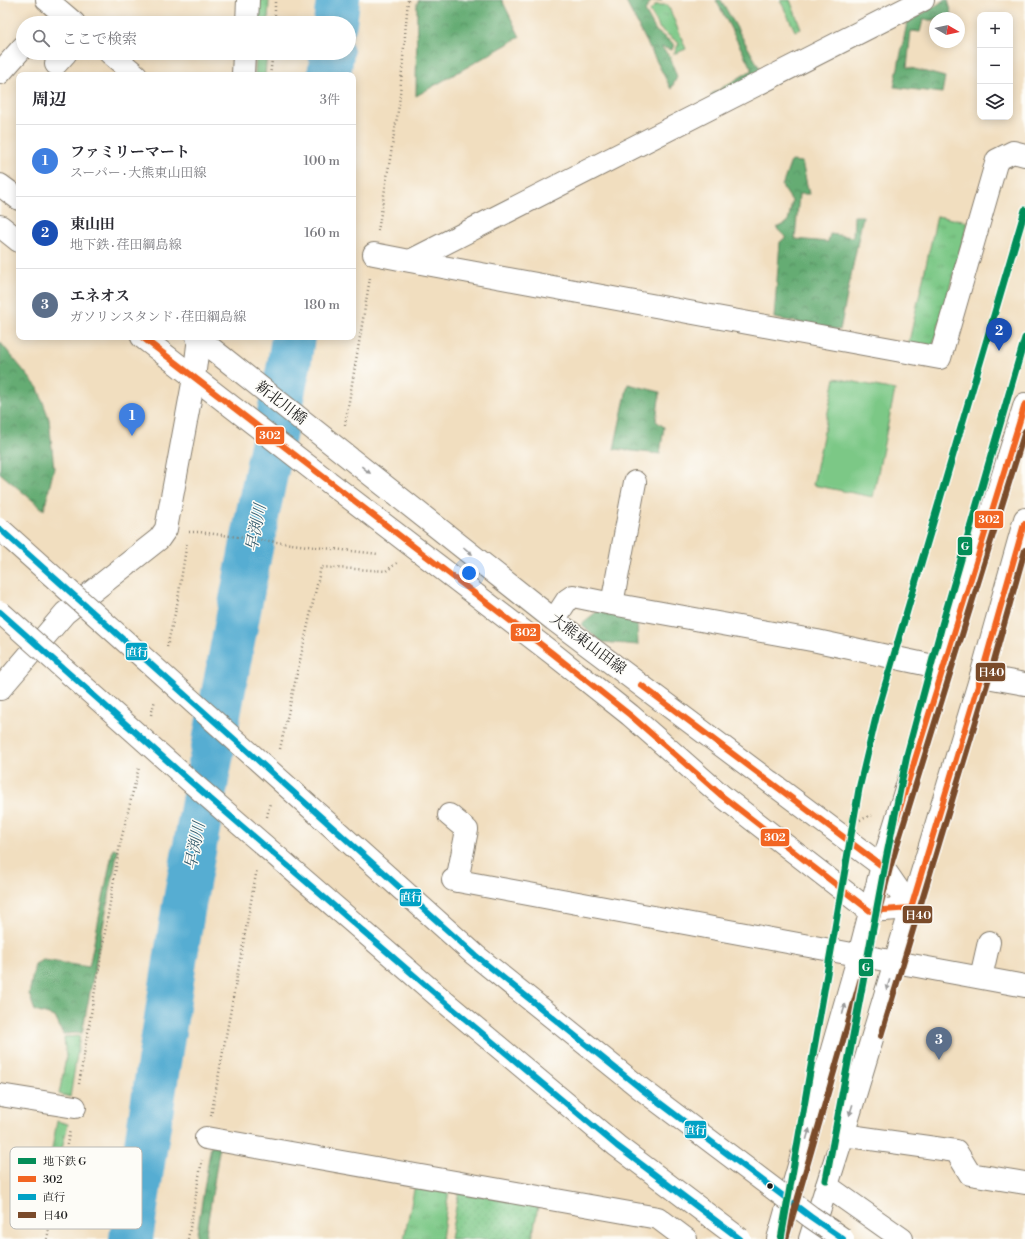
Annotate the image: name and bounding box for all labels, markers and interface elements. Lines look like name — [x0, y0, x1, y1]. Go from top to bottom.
north arrow — [929, 12, 965, 48]
map controls — [977, 12, 1013, 120]
button: + — [977, 12, 1013, 48]
search box — [16, 16, 356, 60]
icon: search — [30, 27, 52, 49]
text: ここで検索 — [62, 30, 137, 49]
button: − — [977, 48, 1013, 84]
button: layers — [977, 84, 1013, 120]
text: 周辺 — [32, 89, 66, 111]
text: 3件 — [320, 92, 340, 108]
text: ファミリーマート — [70, 143, 190, 162]
text: 1 — [42, 153, 48, 169]
text: 100 m — [304, 153, 340, 169]
text: スーパー · 大熊東山田線 — [70, 165, 206, 181]
text: 東山田 — [70, 215, 115, 234]
text: 2 — [41, 225, 49, 241]
text: 160 m — [304, 225, 340, 241]
text: 地下鉄 · 荏田綱島線 — [70, 237, 182, 253]
text: エネオス — [70, 287, 130, 306]
text: 3 — [41, 297, 49, 313]
text: 180 m — [304, 297, 340, 313]
text: ガソリンスタンド · 荏田綱島線 — [70, 309, 246, 325]
pin: 2 — [986, 318, 1012, 351]
street label: 新北川橋 — [252, 377, 310, 429]
pin: 1 — [119, 403, 145, 436]
line badge: 302 — [255, 426, 285, 445]
text: 302 — [259, 429, 281, 443]
one-way arrow — [361, 466, 372, 474]
water label: 早渕川 — [242, 501, 271, 553]
line badge: 302 — [974, 510, 1004, 529]
text: 302 — [978, 513, 1000, 527]
line badge: G — [957, 536, 973, 556]
text: G — [961, 540, 970, 554]
one-way arrow — [463, 547, 474, 555]
your location — [459, 563, 479, 583]
street label: 大熊東山田線 — [546, 609, 630, 679]
line badge: 302 — [510, 623, 541, 642]
text: 302 — [515, 626, 537, 640]
line badge: 直行 — [125, 642, 148, 661]
text: 直行 — [126, 646, 148, 660]
line badge: 日40 — [975, 662, 1006, 682]
text: 日40 — [978, 666, 1004, 680]
water label: 早渕川 — [181, 819, 210, 871]
line badge: 302 — [760, 828, 790, 847]
text: 302 — [764, 831, 786, 845]
line badge: 直行 — [399, 888, 422, 907]
text: 直行 — [400, 891, 422, 905]
line badge: 日40 — [902, 905, 933, 924]
text: 日40 — [905, 909, 931, 923]
line badge: G — [858, 958, 874, 977]
text: G — [862, 961, 871, 975]
one-way arrow — [885, 980, 891, 992]
one-way arrow — [841, 1003, 847, 1015]
pin: 3 — [926, 1027, 952, 1060]
one-way arrow — [848, 1104, 854, 1116]
line badge: 直行 — [684, 1120, 707, 1139]
text: 直行 — [684, 1124, 706, 1138]
one-way arrow — [805, 1128, 811, 1140]
legend — [10, 1147, 142, 1229]
text: 地下鉄 G — [43, 1155, 86, 1169]
text: 302 — [43, 1173, 62, 1187]
unlabelled marker — [765, 1181, 775, 1191]
text: 直行 — [43, 1191, 65, 1205]
text: 日40 — [43, 1209, 68, 1223]

